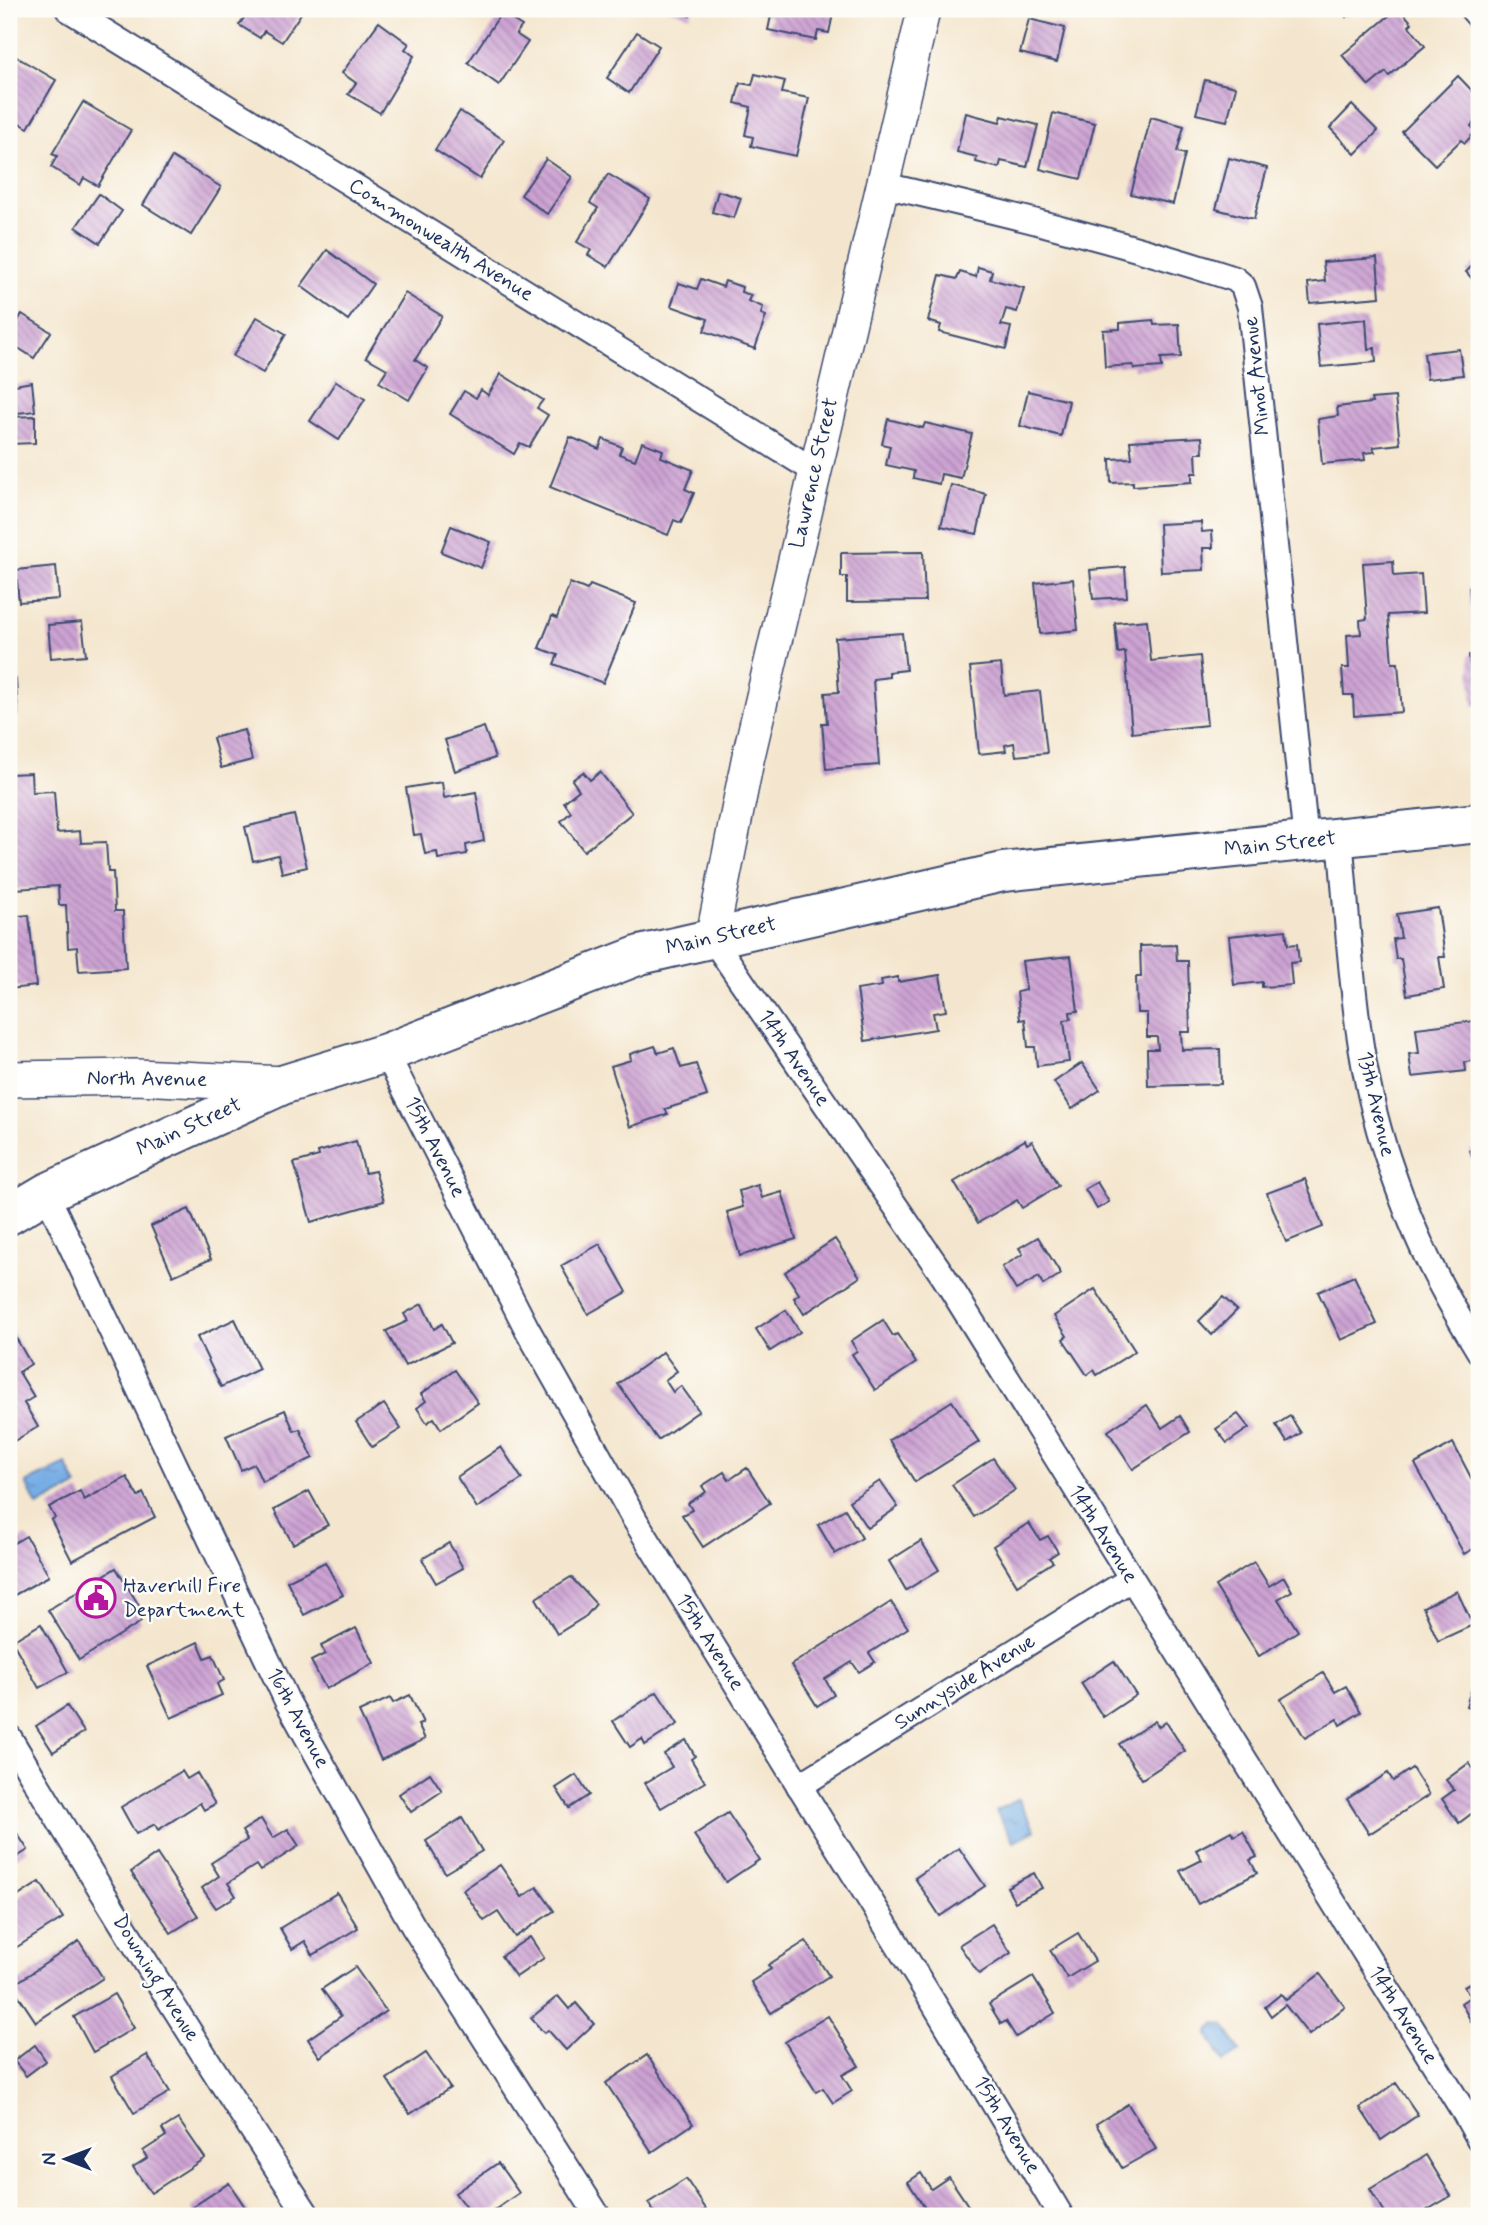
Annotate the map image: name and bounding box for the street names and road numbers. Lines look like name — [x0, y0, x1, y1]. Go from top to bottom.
street label: Commonwealth Avenue — [343, 172, 539, 308]
street label: Minot Avenue — [1237, 315, 1277, 437]
street label: Lawrence Street — [783, 395, 845, 551]
street label: Main Street — [1222, 824, 1338, 864]
street label: Main Street — [663, 910, 779, 962]
street label: 14th Avenue — [751, 1004, 837, 1112]
street label: 13th Avenue — [1350, 1049, 1402, 1159]
street label: North Avenue — [87, 1064, 207, 1094]
street label: Main Street — [132, 1090, 246, 1164]
street label: 15th Avenue — [398, 1092, 472, 1202]
street label: 14th Avenue — [1062, 1479, 1144, 1589]
street label: 15th Avenue — [669, 1588, 751, 1696]
street label: Sunnyside Avenue — [889, 1627, 1041, 1737]
street label: 16th Avenue — [260, 1663, 336, 1773]
street label: Downing Avenue — [104, 1909, 206, 2048]
street label: 14th Avenue — [1362, 1960, 1444, 2070]
street label: 15th Avenue — [967, 2071, 1047, 2179]

